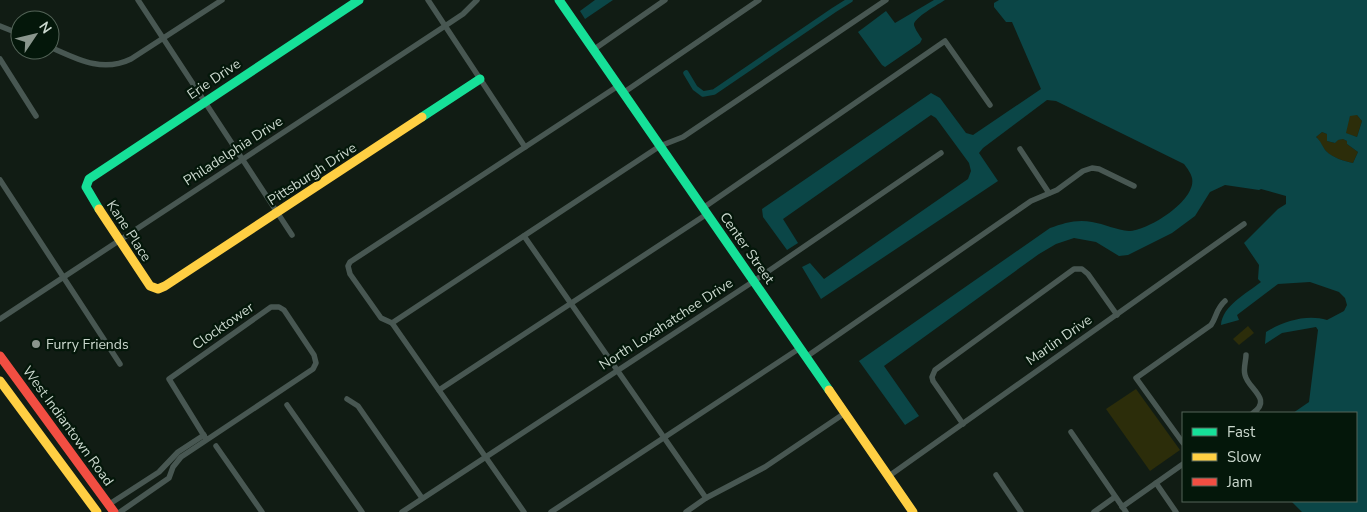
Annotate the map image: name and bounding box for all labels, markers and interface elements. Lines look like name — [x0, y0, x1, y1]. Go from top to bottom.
north arrow — [10, 10, 60, 60]
text: N — [34, 18, 56, 38]
street label: Erie Drive — [184, 54, 244, 104]
street label: Philadelphia Drive — [180, 112, 286, 190]
street label: Pittsburgh Drive — [264, 138, 360, 210]
street label: Kane Place — [102, 197, 156, 265]
street label: Center Street — [715, 208, 779, 288]
street label: North Loxahatchee Drive — [595, 273, 737, 375]
street label: Clocktower — [188, 298, 258, 354]
street label: Marlin Drive — [1022, 310, 1096, 370]
place label: Furry Friends — [46, 335, 129, 354]
marker: Furry Friends — [30, 338, 42, 350]
street label: West Indiantown Road — [18, 362, 118, 490]
legend — [1182, 412, 1357, 502]
text: Fast — [1227, 422, 1256, 442]
text: Slow — [1227, 447, 1262, 467]
text: Jam — [1226, 472, 1253, 492]

